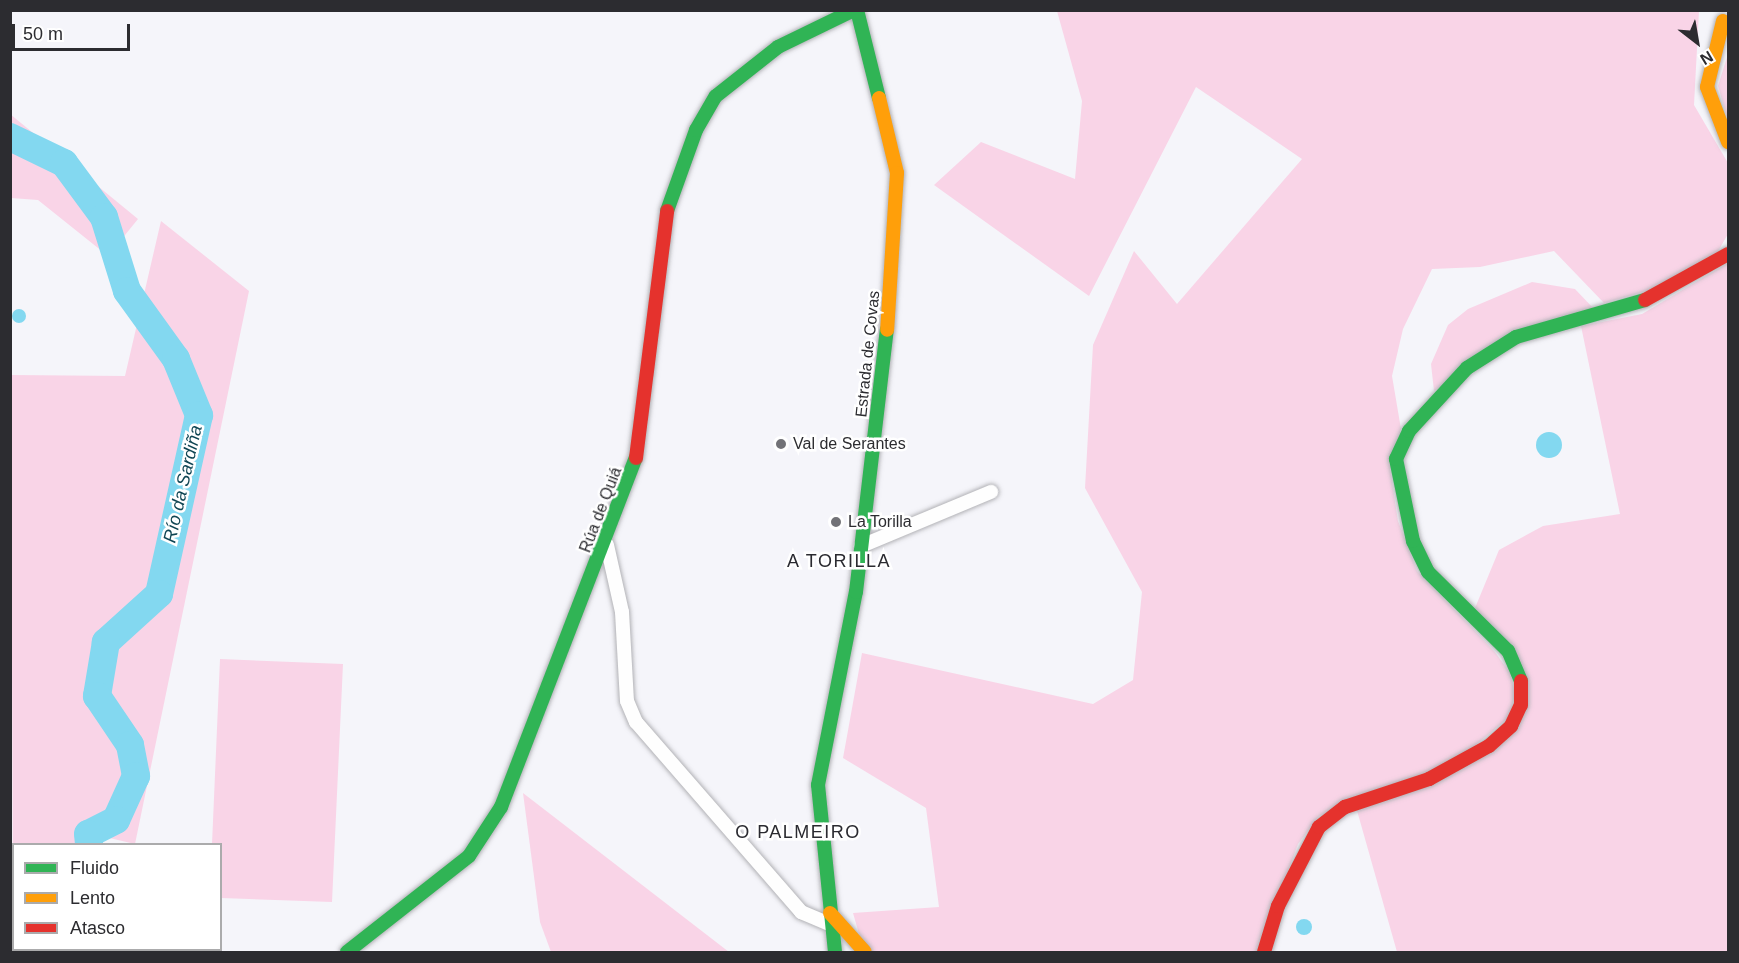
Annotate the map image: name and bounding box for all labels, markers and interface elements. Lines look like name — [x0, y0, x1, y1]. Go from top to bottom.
scale bar — [15, 12, 134, 50]
north arrow — [1667, 12, 1727, 72]
text: 50 m — [23, 24, 63, 44]
text: N — [1697, 48, 1716, 68]
street label: Estrada de Covas — [852, 290, 884, 418]
water label: Río da Sardiña — [159, 423, 207, 545]
place label: Val de Serantes — [793, 434, 906, 454]
marker: Val de Serantes — [774, 437, 788, 451]
street label: Rúa de Quiá — [576, 465, 626, 555]
place label: La Torilla — [848, 512, 912, 532]
marker: La Torilla — [829, 515, 843, 529]
district label: A TORILLA — [786, 550, 892, 572]
district label: O PALMEIRO — [735, 821, 861, 843]
legend — [12, 843, 222, 951]
text: Fluido — [70, 858, 119, 878]
text: Lento — [70, 888, 115, 908]
text: Atasco — [70, 918, 125, 938]

